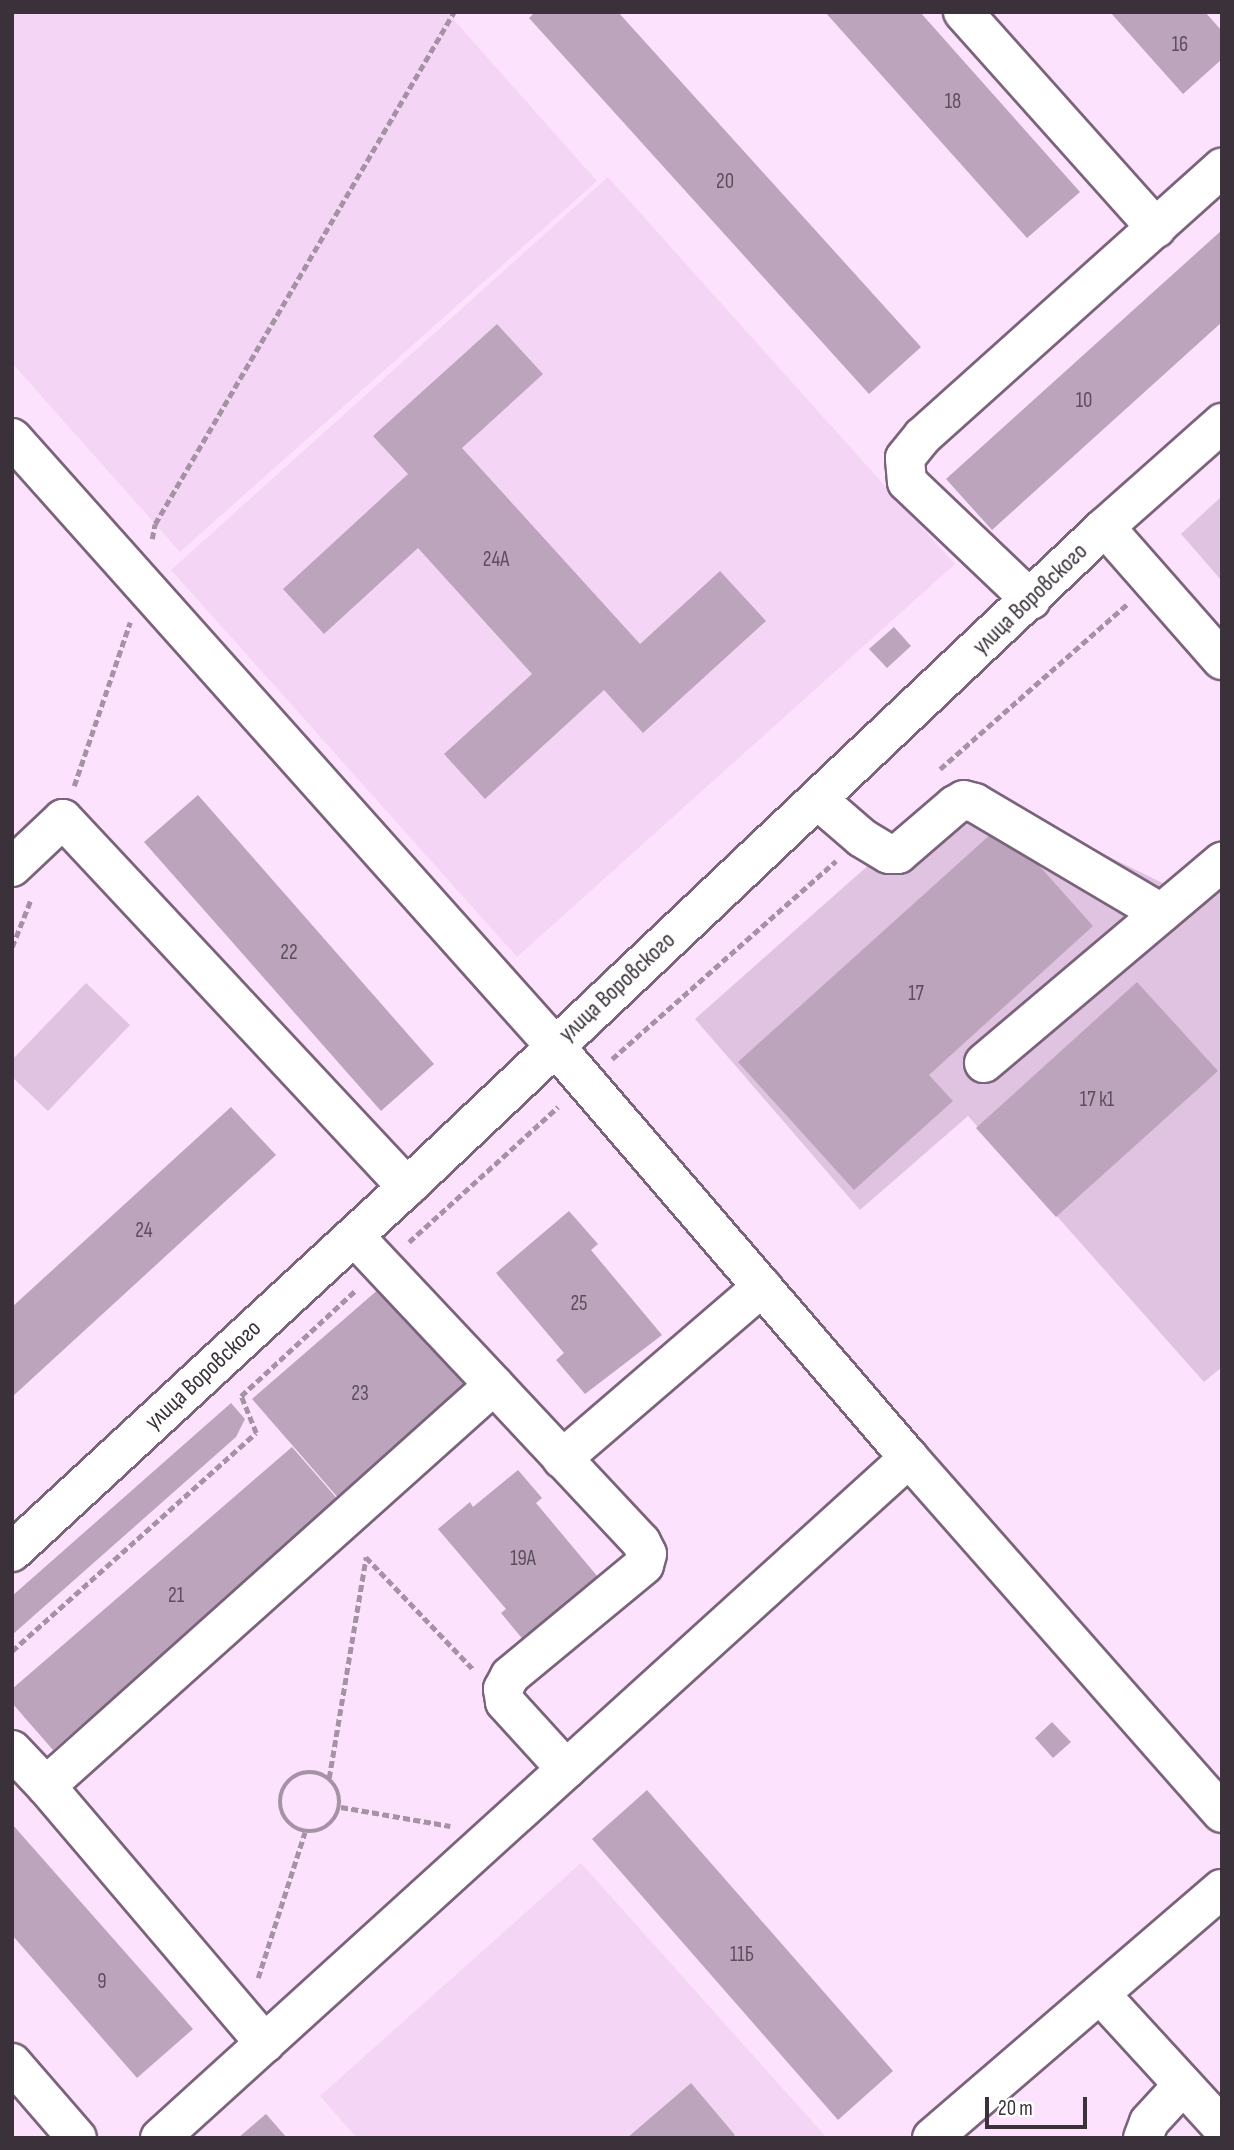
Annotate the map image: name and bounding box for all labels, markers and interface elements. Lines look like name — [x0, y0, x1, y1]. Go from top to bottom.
house number: 16 — [1172, 32, 1188, 58]
house number: 18 — [945, 89, 961, 115]
house number: 20 — [716, 169, 734, 195]
house number: 10 — [1076, 388, 1092, 414]
street label: улица Воровского — [967, 537, 1093, 661]
house number: 24А — [483, 547, 509, 573]
street label: улица Воровского — [553, 926, 681, 1048]
house number: 22 — [280, 940, 298, 966]
house number: 17 — [908, 981, 924, 1007]
house number: 17 к1 — [1080, 1087, 1114, 1113]
house number: 24 — [135, 1218, 153, 1244]
house number: 25 — [570, 1291, 588, 1317]
street label: улица Воровского — [139, 1314, 267, 1436]
house number: 23 — [351, 1381, 369, 1407]
house number: 19А — [510, 1546, 536, 1572]
house number: 21 — [168, 1583, 184, 1609]
house number: 11Б — [730, 1942, 754, 1968]
house number: 9 — [97, 1969, 107, 1995]
scale bar — [989, 2084, 1090, 2128]
text: 20 m — [998, 2096, 1033, 2121]

